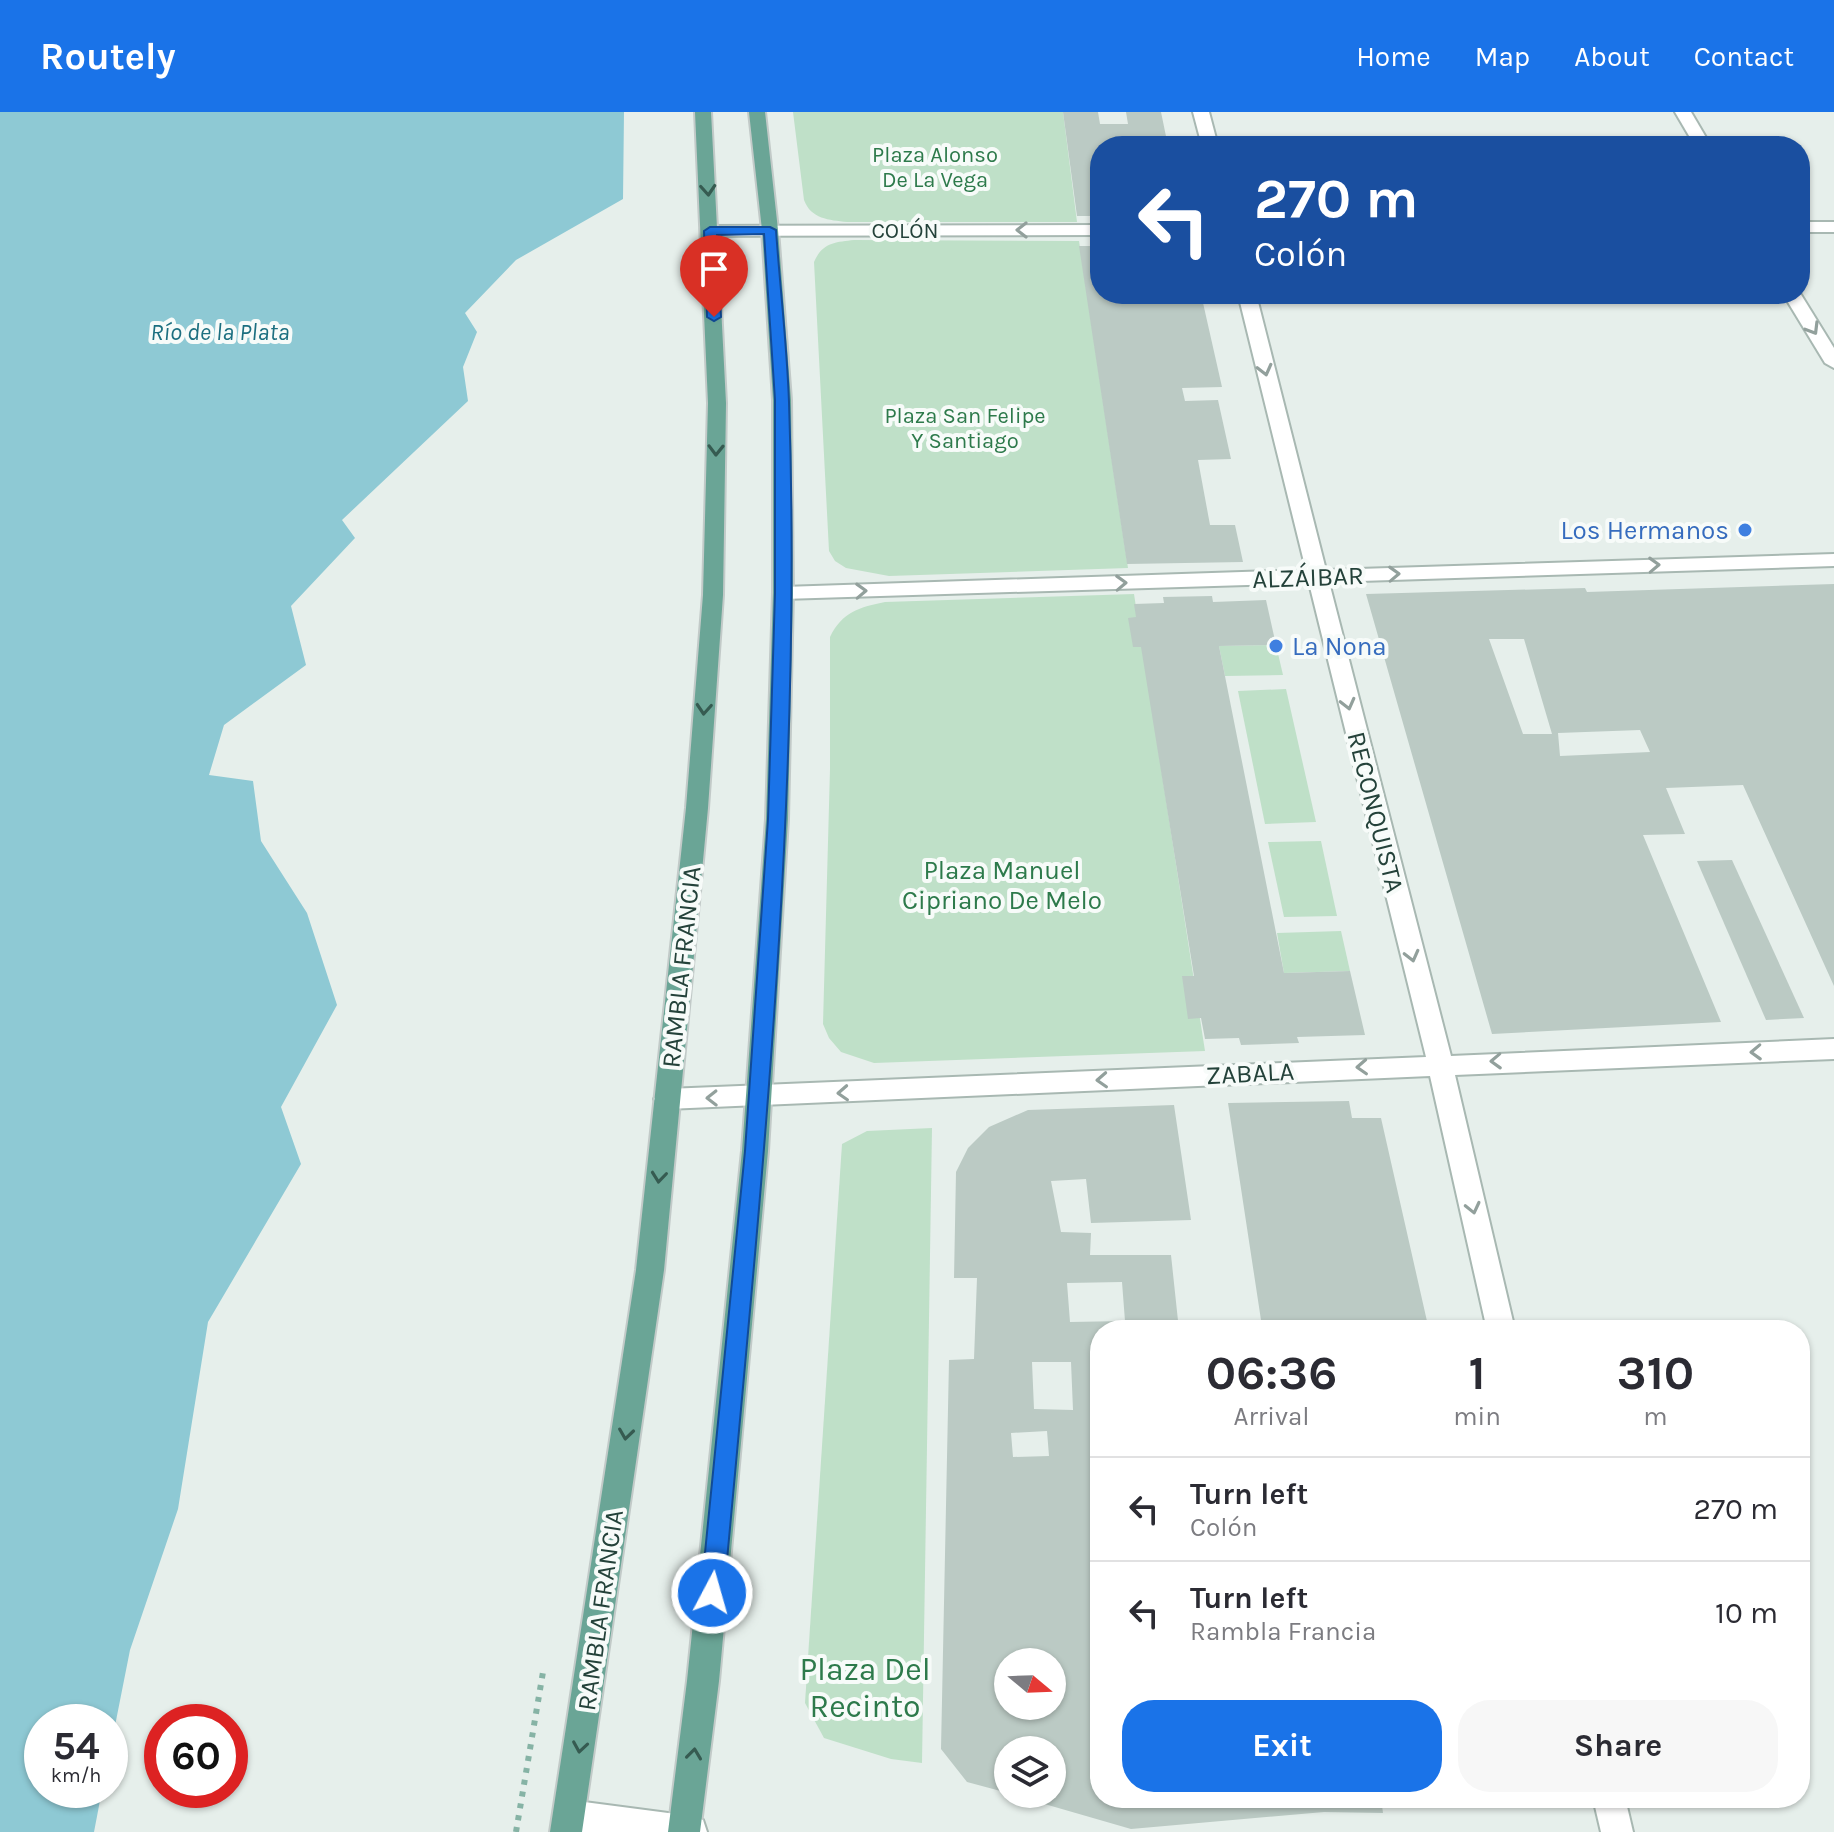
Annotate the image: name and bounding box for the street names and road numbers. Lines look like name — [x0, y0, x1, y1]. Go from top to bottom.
street label: COLÓN — [871, 217, 939, 244]
street label: ALZÁIBAR — [1252, 559, 1364, 595]
street label: RECONQUISTA — [1341, 728, 1411, 896]
street label: RAMBLA FRANCIA — [655, 865, 708, 1069]
street label: ZABALA — [1205, 1056, 1295, 1091]
street label: RAMBLA FRANCIA — [571, 1507, 630, 1713]

